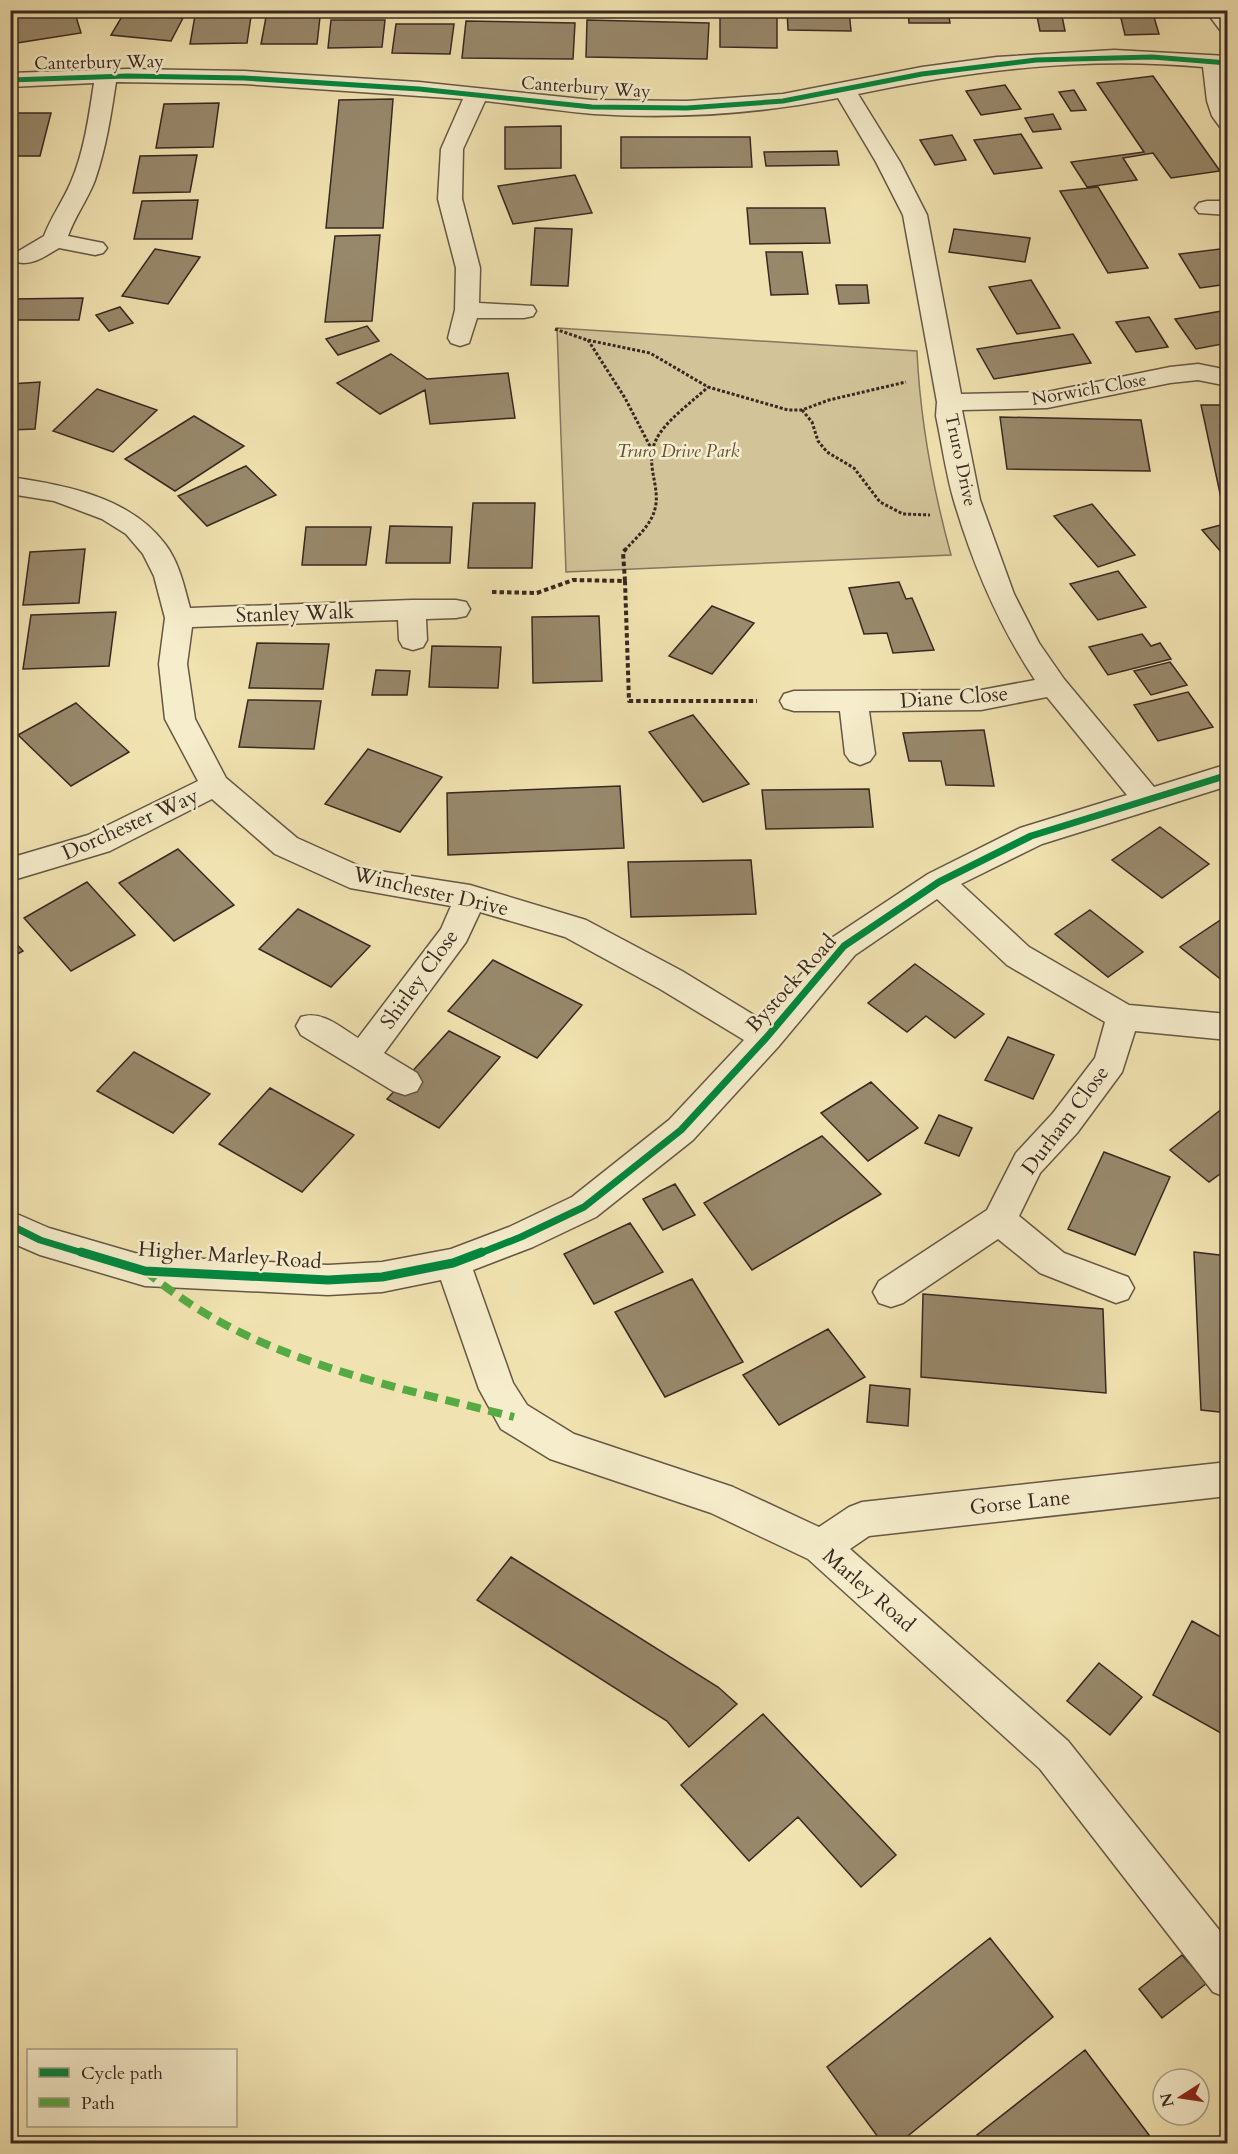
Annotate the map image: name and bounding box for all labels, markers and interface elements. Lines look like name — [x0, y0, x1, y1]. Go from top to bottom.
street label: Canterbury Way — [34, 49, 165, 76]
street label: Canterbury Way — [520, 71, 652, 105]
street label: Norwich Close — [1030, 367, 1149, 412]
street label: Truro Drive — [938, 411, 983, 509]
park label: Truro Drive Park — [617, 439, 739, 464]
street label: Stanley Walk — [235, 597, 356, 630]
street label: Diane Close — [899, 679, 1009, 716]
street label: Dorchester Way — [57, 781, 203, 868]
street label: Winchester Drive — [349, 859, 512, 923]
street label: Shirley Close — [373, 924, 465, 1035]
street label: Bystock Road — [739, 928, 843, 1039]
street label: Durham Close — [1015, 1060, 1116, 1181]
street label: Higher Marley Road — [137, 1235, 323, 1276]
street label: Gorse Lane — [968, 1483, 1072, 1522]
street label: Marley Road — [816, 1542, 921, 1639]
legend — [27, 2049, 237, 2127]
text: Cycle path — [81, 2061, 163, 2086]
north arrow — [1151, 2067, 1211, 2127]
text: Path — [81, 2091, 115, 2116]
text: N — [1155, 2091, 1180, 2109]

